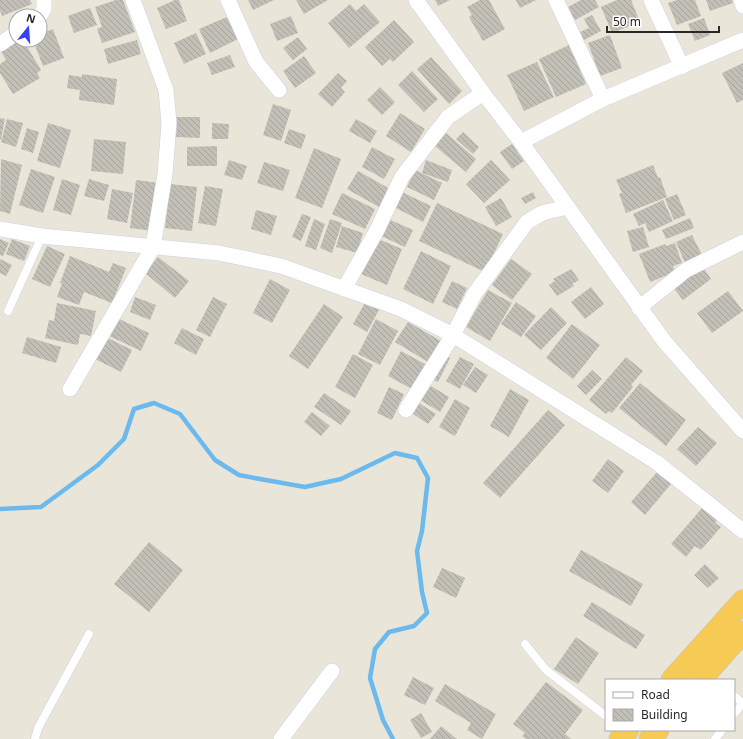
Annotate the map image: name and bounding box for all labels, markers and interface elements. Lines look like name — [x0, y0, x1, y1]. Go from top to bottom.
north arrow — [8, 8, 48, 48]
scale bar — [607, 8, 719, 34]
text: N — [25, 9, 38, 26]
text: 50 m — [613, 13, 641, 30]
legend — [605, 679, 735, 731]
text: Road — [641, 686, 670, 703]
text: Building — [641, 706, 688, 723]

